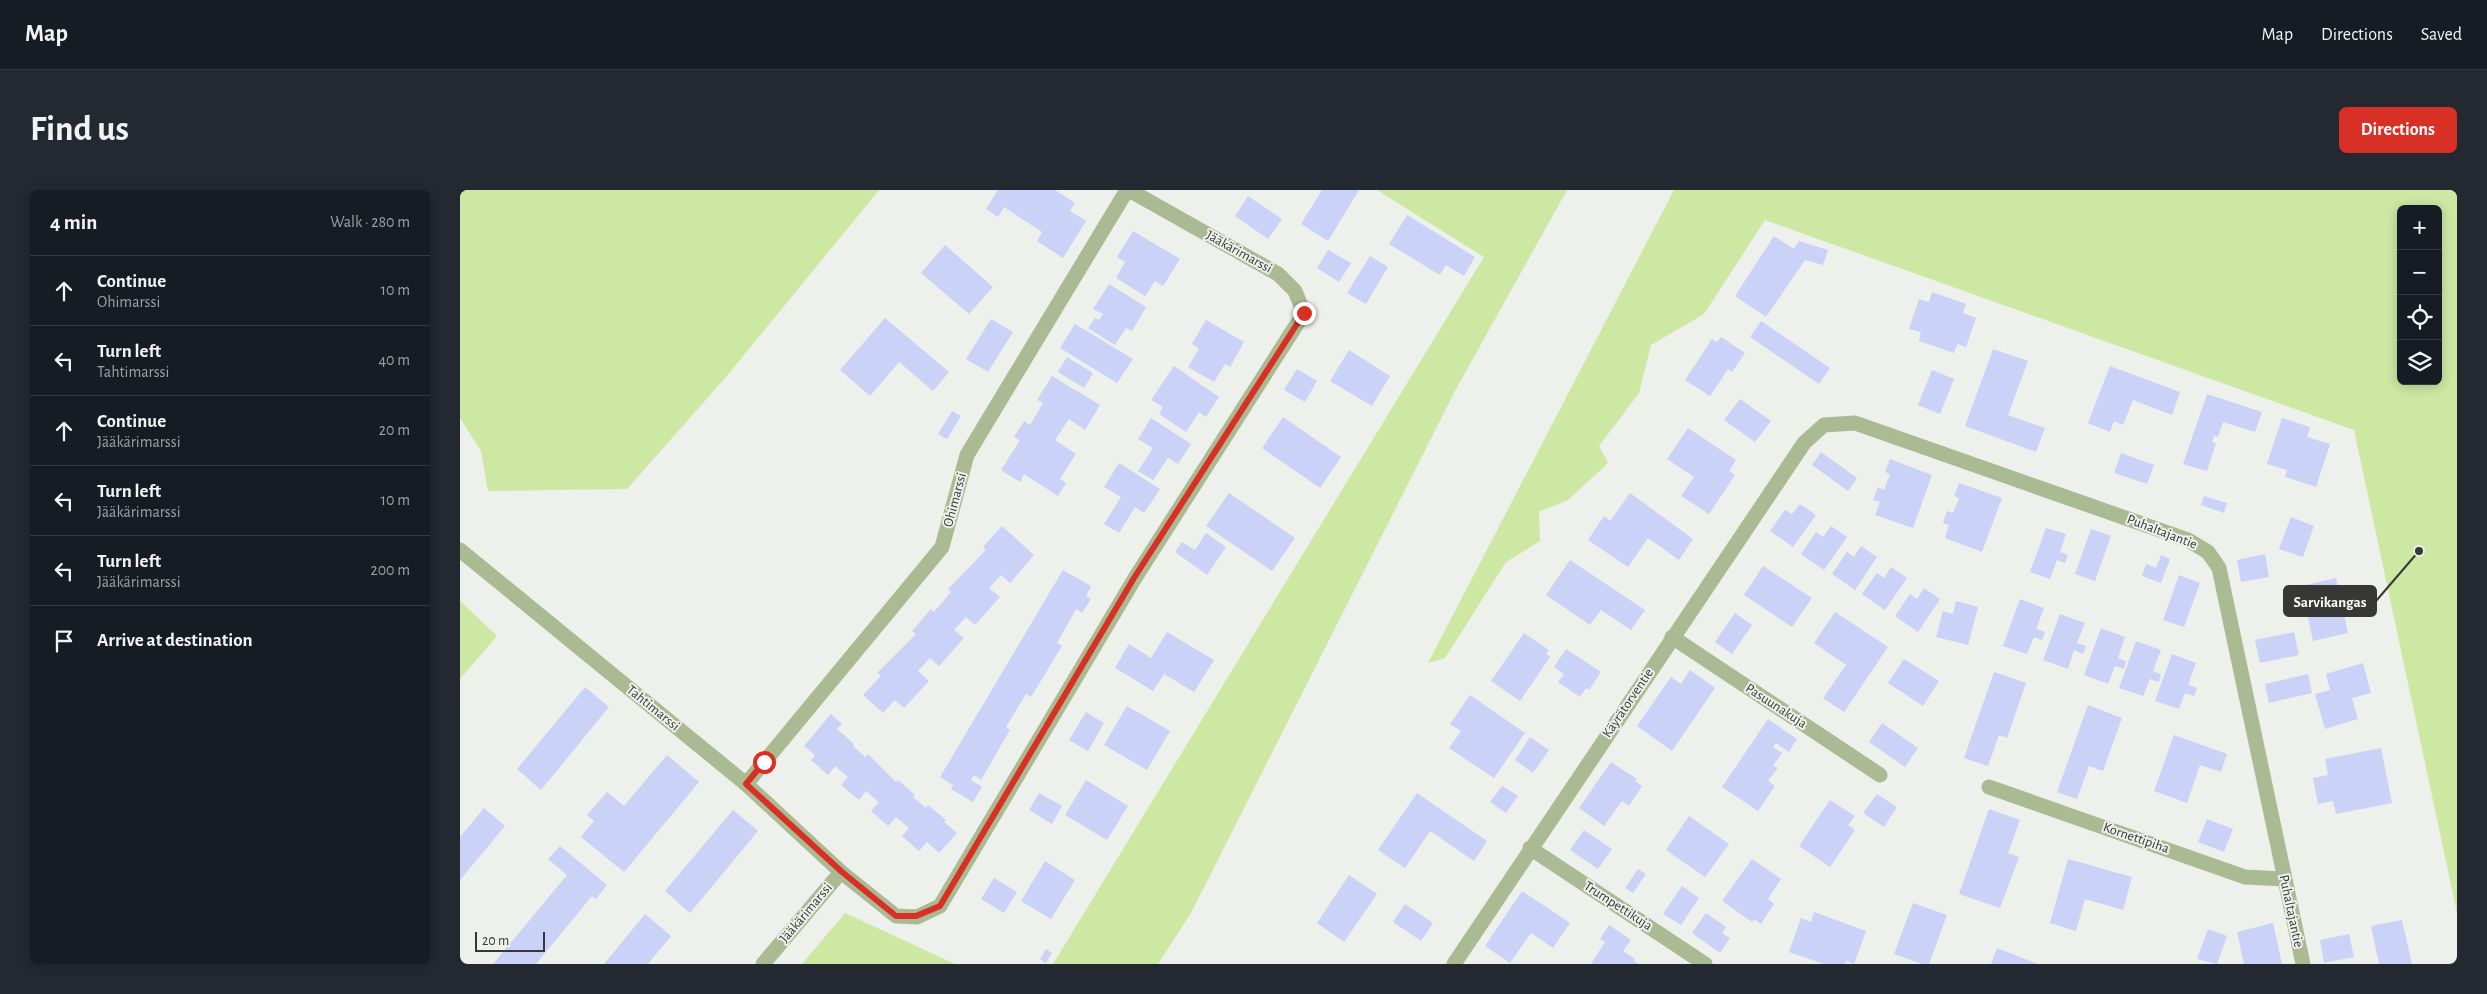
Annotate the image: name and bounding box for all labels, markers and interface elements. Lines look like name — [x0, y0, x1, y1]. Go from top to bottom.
text: Map — [25, 22, 68, 46]
text: Map — [2262, 26, 2293, 44]
text: Directions — [2321, 26, 2393, 44]
text: Saved — [2421, 26, 2462, 44]
button: Directions — [2339, 107, 2457, 153]
text: Find us — [30, 112, 129, 147]
map controls — [2397, 205, 2442, 385]
button: + — [2397, 205, 2442, 250]
text: 4 min — [50, 212, 97, 233]
text: Walk · 280 m — [330, 214, 410, 230]
street label: Jääkärimarssi — [1204, 228, 1274, 276]
button: − — [2397, 250, 2442, 295]
text: Continue — [97, 272, 166, 291]
icon: ahead — [50, 277, 78, 305]
text: 10 m — [381, 282, 410, 298]
text: Ohimarssi — [97, 294, 160, 310]
button: locate — [2397, 295, 2442, 340]
route end — [1293, 302, 1316, 325]
button: layers — [2397, 340, 2442, 385]
text: Turn left — [97, 342, 161, 361]
icon: left — [50, 347, 78, 375]
text: 40 m — [378, 352, 410, 368]
text: Tahtimarssi — [97, 364, 169, 380]
text: Continue — [97, 412, 166, 431]
icon: ahead — [50, 417, 78, 445]
text: 20 m — [379, 422, 410, 438]
text: Jääkärimarssi — [97, 434, 181, 450]
street label: Ohimarssi — [941, 471, 969, 529]
text: Turn left — [97, 482, 161, 501]
icon: left — [50, 487, 78, 515]
text: 10 m — [381, 492, 410, 508]
text: Jääkärimarssi — [97, 504, 181, 520]
street label: Puhaltajantie — [2125, 512, 2199, 552]
text: Turn left — [97, 552, 161, 571]
icon: left — [50, 557, 78, 585]
text: 200 m — [370, 562, 410, 578]
text: Jääkärimarssi — [97, 574, 181, 590]
callout: Sarvikangas — [2284, 586, 2376, 616]
text: Sarvikangas — [2294, 595, 2367, 610]
icon: arrive — [50, 627, 78, 655]
text: Arrive at destination — [97, 631, 253, 650]
street label: Käyrätorventie — [1600, 666, 1656, 740]
street label: Pasuunakuja — [1743, 681, 1810, 731]
street label: Tahtimarssi — [624, 683, 682, 733]
route start — [753, 751, 776, 774]
street label: Kornettipiha — [2101, 820, 2171, 856]
street label: Puhaltajantie — [2276, 873, 2306, 949]
street label: Trumpettikuja — [1581, 879, 1655, 933]
street label: Jääkärimarssi — [777, 880, 835, 946]
scale bar — [475, 929, 545, 952]
text: 20 m — [482, 934, 509, 948]

